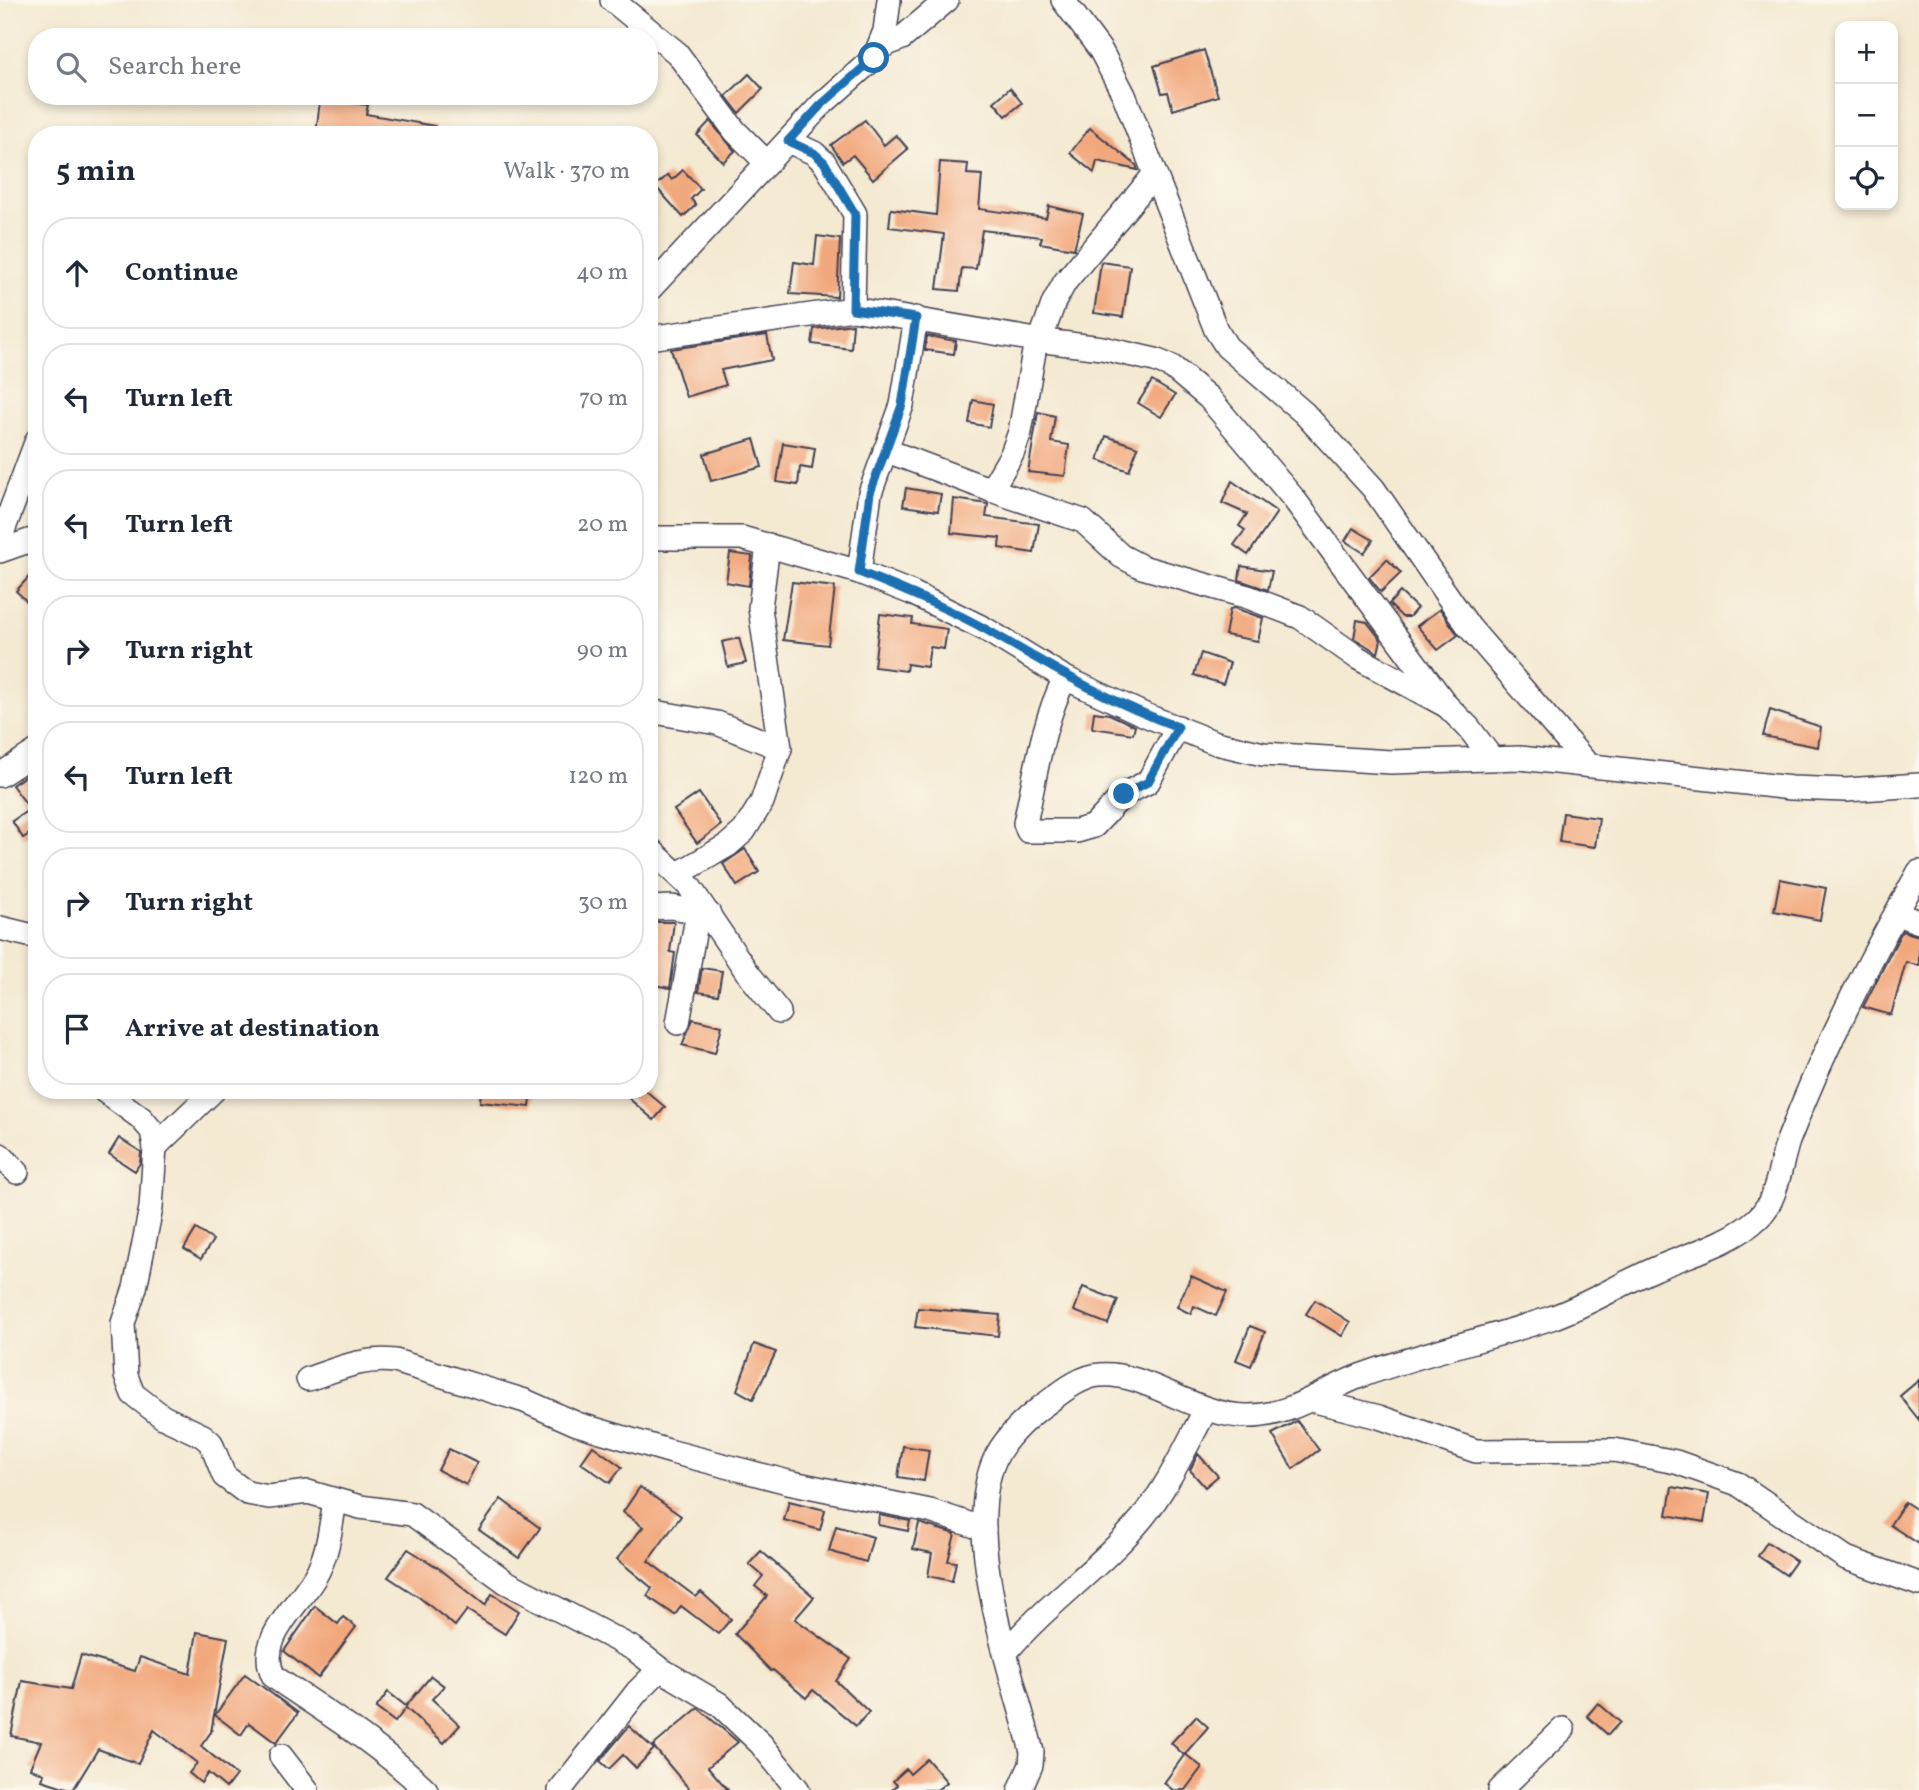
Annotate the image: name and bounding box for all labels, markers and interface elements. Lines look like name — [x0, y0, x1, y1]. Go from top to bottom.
map controls — [1835, 21, 1898, 210]
button: + — [1835, 21, 1898, 84]
search box — [28, 28, 658, 105]
route start — [858, 42, 889, 73]
icon: search — [52, 48, 90, 86]
text: Search here — [108, 49, 241, 85]
button: − — [1835, 84, 1898, 147]
button: locate — [1835, 147, 1898, 210]
text: 5 min — [56, 151, 136, 193]
text: Walk · 370 m — [503, 156, 630, 188]
icon: ahead — [58, 254, 96, 292]
text: Continue — [125, 255, 238, 291]
text: 40 m — [576, 257, 628, 289]
icon: left — [58, 380, 96, 418]
text: Turn left — [125, 381, 233, 417]
text: 70 m — [579, 383, 628, 415]
icon: left — [58, 506, 96, 544]
text: Turn left — [125, 507, 233, 543]
text: 20 m — [577, 509, 628, 541]
icon: right — [58, 632, 96, 670]
text: Turn right — [125, 633, 253, 669]
text: 90 m — [577, 635, 628, 667]
icon: left — [58, 758, 96, 796]
text: Turn left — [125, 759, 233, 795]
text: 120 m — [568, 761, 628, 793]
route end — [1108, 778, 1139, 809]
icon: right — [58, 884, 96, 922]
text: Turn right — [125, 885, 253, 921]
text: 30 m — [578, 887, 628, 919]
icon: arrive — [58, 1010, 96, 1048]
text: Arrive at destination — [125, 1011, 380, 1047]

